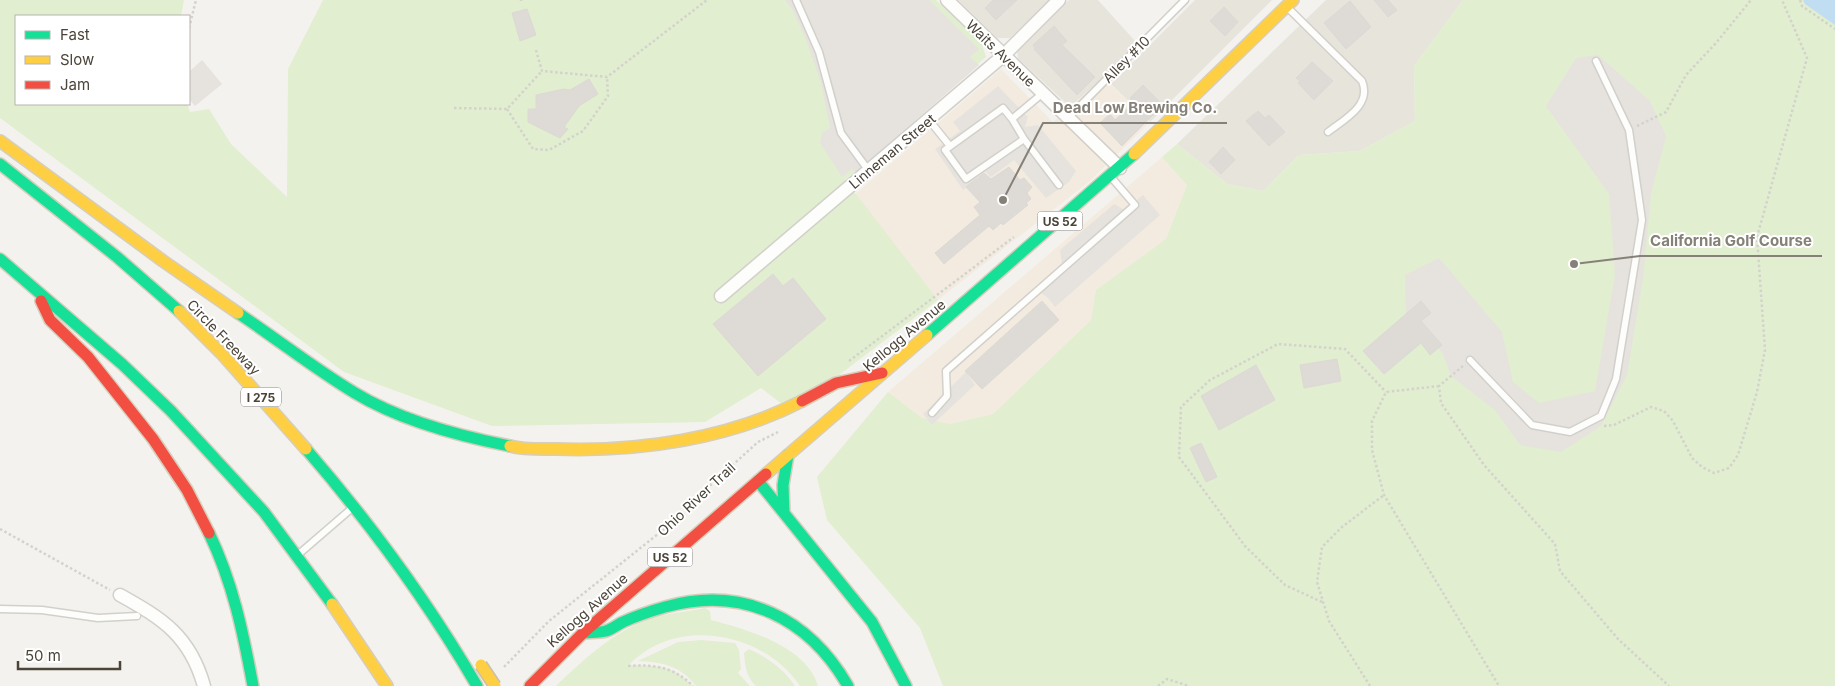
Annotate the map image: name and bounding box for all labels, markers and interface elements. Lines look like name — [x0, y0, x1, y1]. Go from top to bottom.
legend — [15, 15, 190, 105]
street label: Waits Avenue — [963, 16, 1039, 90]
text: Fast — [60, 25, 90, 44]
street label: Alley #10 — [1099, 32, 1153, 86]
text: Slow — [60, 50, 94, 69]
text: Jam — [60, 75, 90, 94]
callout: Dead Low Brewing Co. — [1043, 93, 1227, 123]
text: Dead Low Brewing Co. — [1053, 98, 1217, 117]
street label: Linneman Street — [845, 110, 939, 192]
road number: US 52 — [1038, 212, 1082, 230]
callout: California Golf Course — [1640, 226, 1822, 256]
text: California Golf Course — [1650, 231, 1812, 250]
street label: Circle Freeway — [184, 296, 264, 378]
street label: Kellogg Avenue — [859, 296, 949, 374]
road number: I 275 — [241, 388, 281, 407]
street label: Ohio River Trail — [654, 459, 738, 539]
road number: US 52 — [648, 548, 692, 566]
street label: Kellogg Avenue — [543, 569, 631, 651]
scale bar — [18, 638, 120, 670]
text: 50 m — [25, 646, 61, 665]

